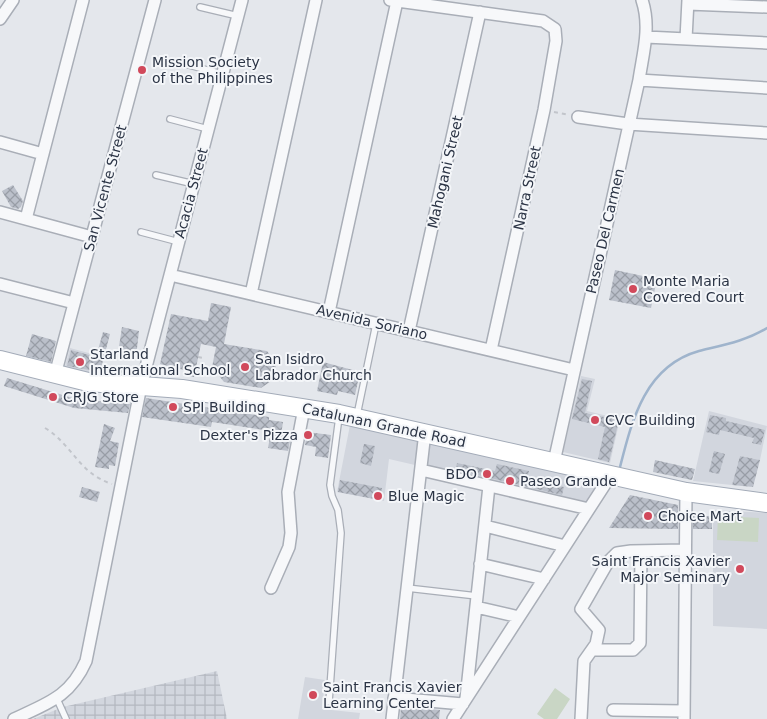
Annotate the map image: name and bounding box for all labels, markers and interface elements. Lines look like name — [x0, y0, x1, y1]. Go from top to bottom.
place label: Mission Society of the Philippines — [152, 54, 273, 86]
marker: Mission Society of the Philippines — [136, 64, 148, 76]
street label: Mahogani Street — [424, 114, 466, 230]
street label: San Vicente Street — [80, 123, 130, 253]
street label: Narra Street — [510, 144, 544, 232]
street label: Acacia Street — [171, 146, 211, 240]
street label: Paseo Del Carmen — [583, 167, 627, 295]
place label: Monte Maria Covered Court — [643, 273, 745, 305]
marker: Monte Maria Covered Court — [627, 283, 639, 295]
street label: Avenida Soriano — [315, 301, 429, 343]
place label: Starland International School — [90, 346, 230, 378]
place label: San Isidro Labrador Church — [255, 351, 372, 383]
marker: Starland International School — [74, 356, 86, 368]
marker: San Isidro Labrador Church — [239, 361, 251, 373]
place label: CRJG Store — [63, 389, 139, 405]
marker: CRJG Store — [47, 391, 59, 403]
place label: SPI Building — [183, 399, 266, 415]
street label: Catalunan Grande Road — [301, 400, 467, 450]
marker: SPI Building — [167, 401, 179, 413]
place label: CVC Building — [605, 412, 695, 428]
marker: CVC Building — [589, 414, 601, 426]
place label: Dexter's Pizza — [200, 427, 298, 443]
marker: Dexter's Pizza — [302, 429, 314, 441]
place label: BDO — [446, 466, 477, 482]
marker: BDO — [481, 468, 493, 480]
place label: Paseo Grande — [520, 473, 617, 489]
marker: Paseo Grande — [504, 475, 516, 487]
place label: Blue Magic — [388, 488, 465, 504]
marker: Blue Magic — [372, 490, 384, 502]
place label: Choice Mart — [658, 508, 742, 524]
marker: Choice Mart — [642, 510, 654, 522]
place label: Saint Francis Xavier Major Seminary — [592, 553, 730, 585]
marker: Saint Francis Xavier Major Seminary — [734, 563, 746, 575]
place label: Saint Francis Xavier Learning Center — [323, 679, 462, 711]
marker: Saint Francis Xavier Learning Center — [307, 689, 319, 701]

